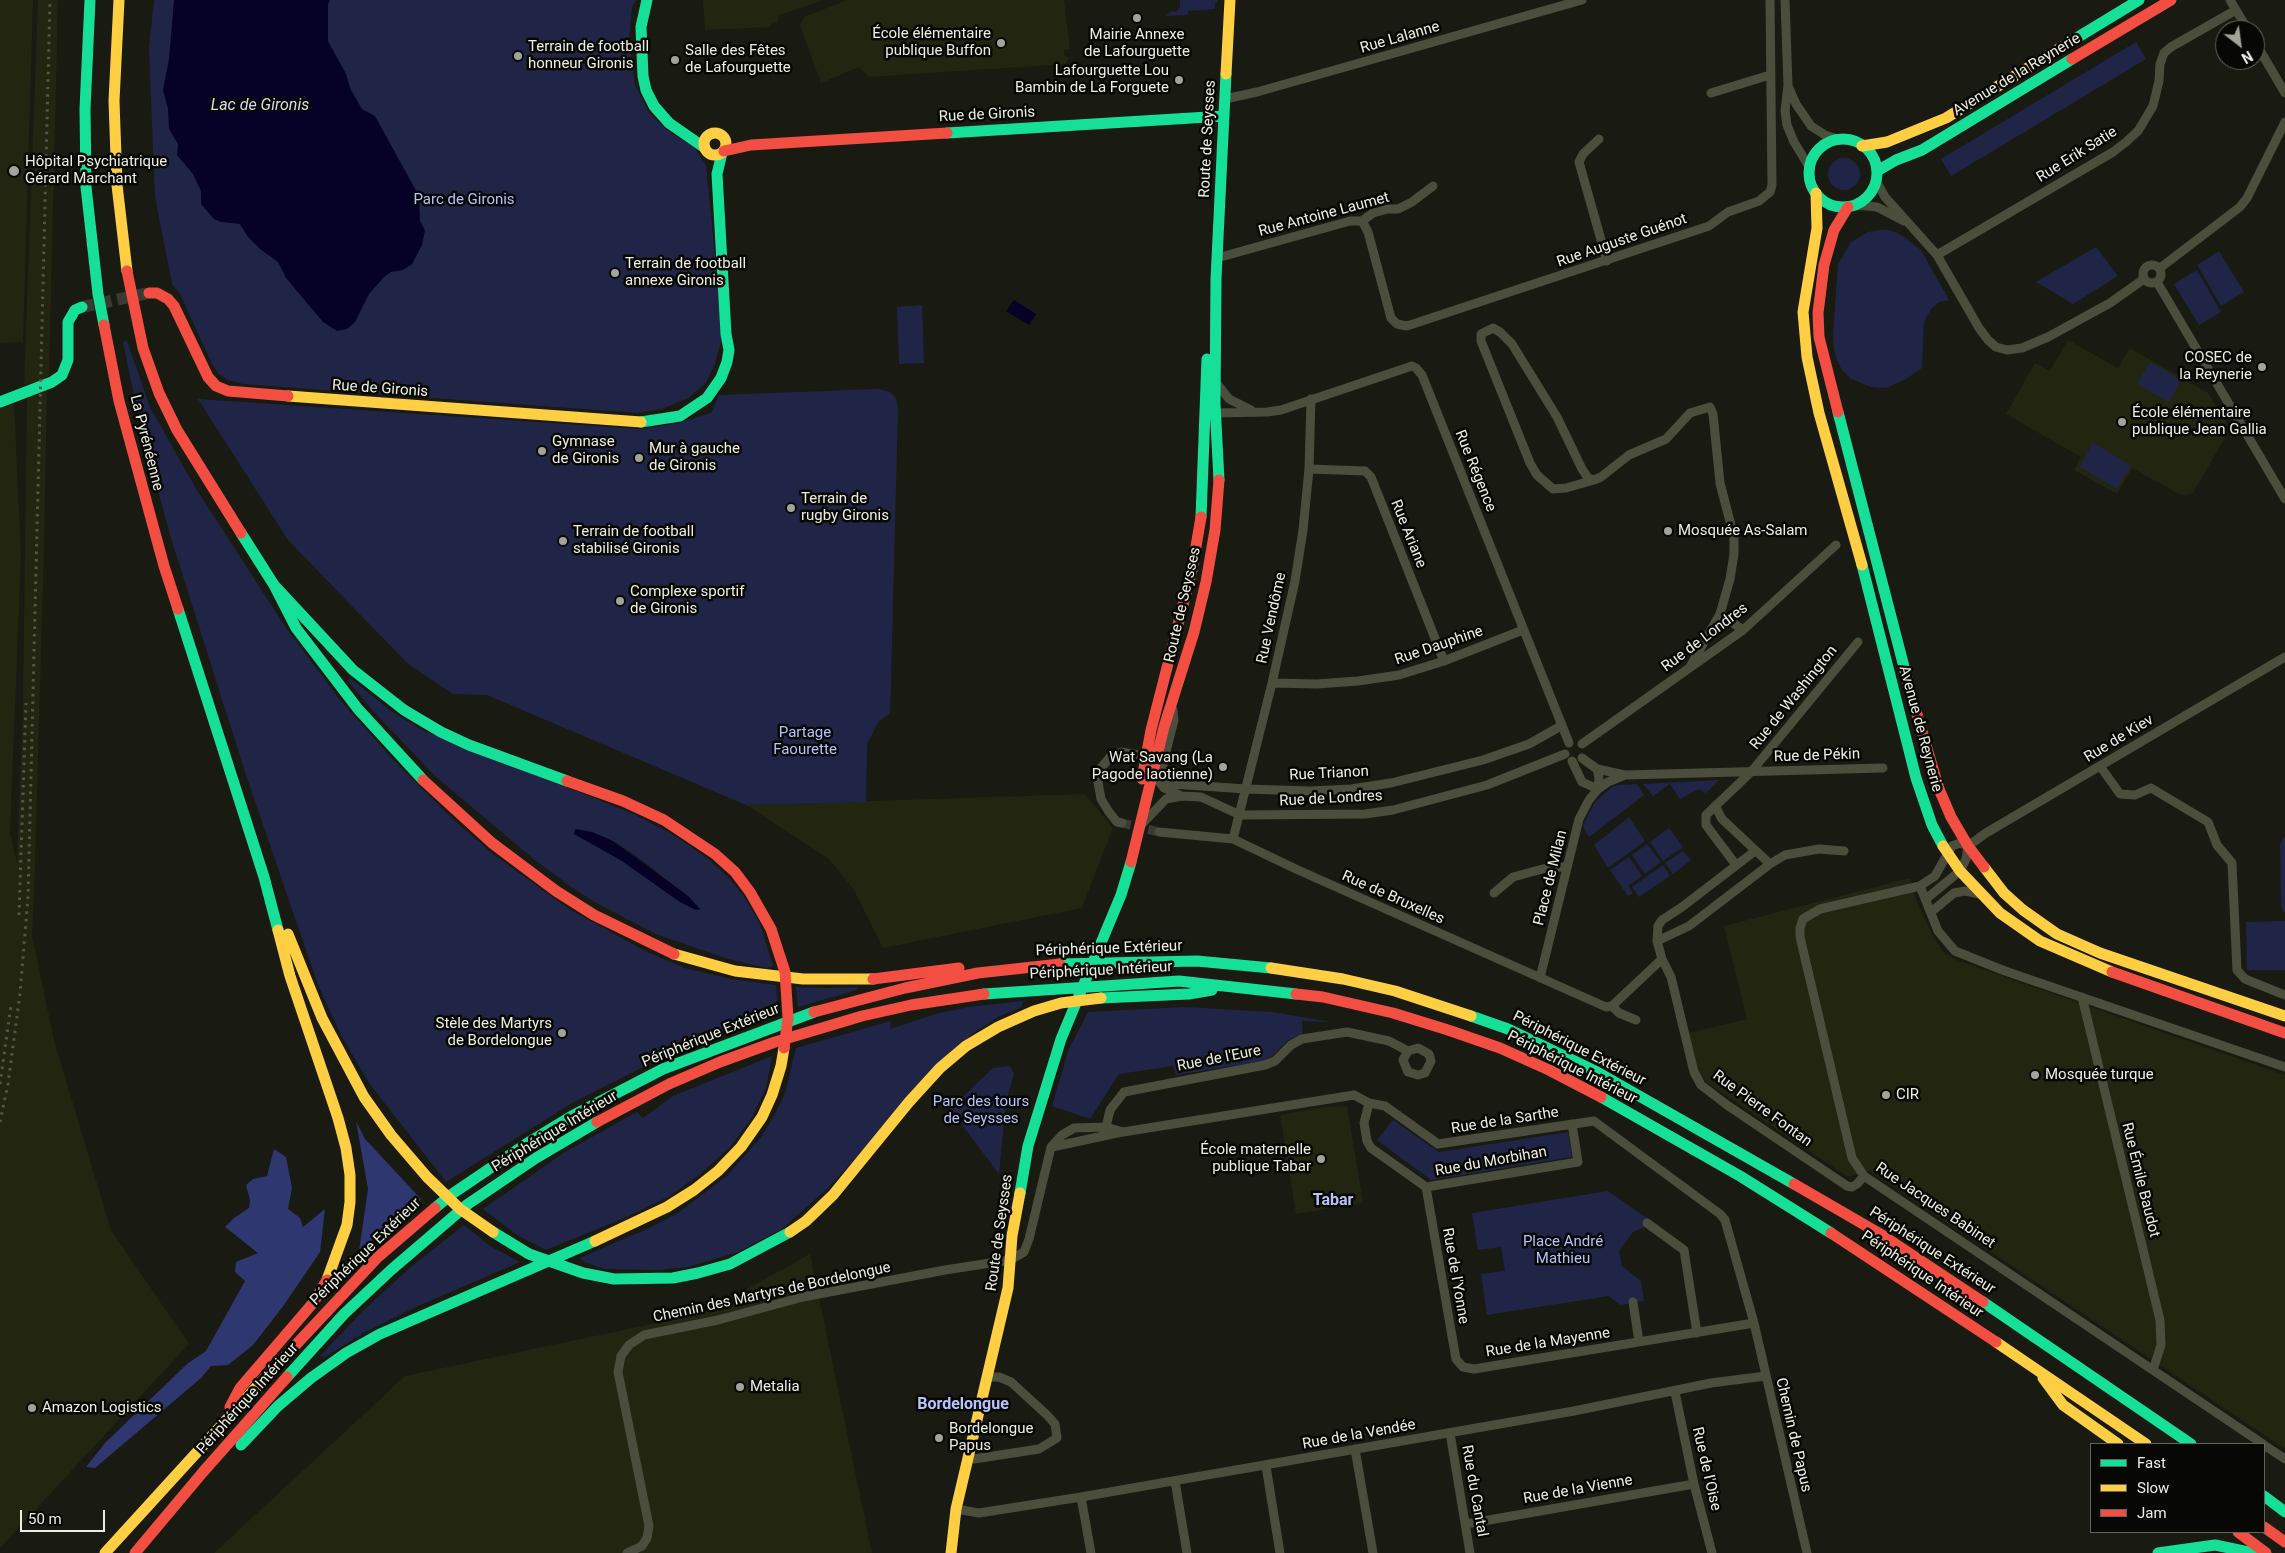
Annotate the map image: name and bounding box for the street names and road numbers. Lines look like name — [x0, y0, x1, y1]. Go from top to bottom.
street label: Rue Lalanne — [1358, 18, 1442, 58]
street label: Avenue de la Reynerie — [1950, 30, 2084, 120]
street label: Route de Seysses — [1196, 80, 1220, 198]
street label: Rue de Gironis — [938, 103, 1036, 127]
street label: Rue Erik Satie — [2034, 123, 2120, 187]
street label: Rue Antoine Laumet — [1257, 189, 1391, 241]
street label: Rue Auguste Guénot — [1555, 210, 1689, 272]
street label: Rue de Gironis — [331, 377, 429, 401]
street label: La Pyrénéenne — [125, 393, 167, 493]
street label: Rue Régence — [1450, 427, 1500, 515]
street label: Rue Ariane — [1386, 497, 1430, 571]
street label: Route de Seysses — [1161, 546, 1205, 664]
street label: Rue Vendôme — [1254, 571, 1290, 665]
street label: Rue de Londres — [1658, 600, 1752, 676]
street label: Rue Dauphine — [1393, 623, 1485, 669]
street label: Rue de Washington — [1747, 642, 1841, 754]
street label: Avenue de Reynerie — [1894, 664, 1946, 794]
street label: Rue de Kiev — [2081, 711, 2157, 767]
street label: Rue de Pékin — [1774, 746, 1860, 766]
street label: Rue Trianon — [1289, 763, 1369, 785]
street label: Rue de Londres — [1279, 787, 1383, 811]
street label: Place de Milan — [1530, 828, 1572, 928]
street label: Rue de Bruxelles — [1339, 867, 1447, 929]
street label: Périphérique Extérieur — [1035, 937, 1183, 961]
street label: Périphérique Intérieur — [1029, 958, 1173, 984]
street label: Périphérique Extérieur — [640, 1000, 782, 1072]
street label: Périphérique Extérieur — [1510, 1008, 1648, 1090]
street label: Périphérique Intérieur — [1504, 1027, 1640, 1109]
street label: Rue de l'Eure — [1175, 1042, 1263, 1076]
street label: Rue Pierre Fontan — [1709, 1067, 1815, 1151]
street label: Périphérique Intérieur — [489, 1087, 621, 1177]
street label: Rue de la Sarthe — [1450, 1104, 1560, 1138]
street label: Rue Émile Baudot — [2117, 1121, 2163, 1239]
street label: Rue du Morbihan — [1434, 1143, 1548, 1181]
street label: Rue Jacques Babinet — [1872, 1159, 1998, 1253]
street label: Route de Seysses — [983, 1173, 1017, 1293]
street label: Périphérique Extérieur — [307, 1195, 425, 1309]
street label: Périphérique Extérieur — [1866, 1203, 1998, 1299]
street label: Rue de l'Yonne — [1438, 1227, 1472, 1325]
street label: Périphérique Intérieur — [1858, 1228, 1986, 1322]
street label: Chemin des Martyrs de Bordelongue — [652, 1259, 892, 1327]
street label: Rue de la Mayenne — [1485, 1324, 1611, 1362]
street label: Périphérique Intérieur — [193, 1340, 303, 1458]
street label: Chemin de Papus — [1771, 1376, 1815, 1494]
street label: Rue de la Vendée — [1301, 1416, 1417, 1454]
street label: Rue de l'Oise — [1688, 1425, 1724, 1513]
street label: Rue du Cantal — [1457, 1444, 1491, 1538]
street label: Rue de la Vienne — [1522, 1472, 1634, 1508]

